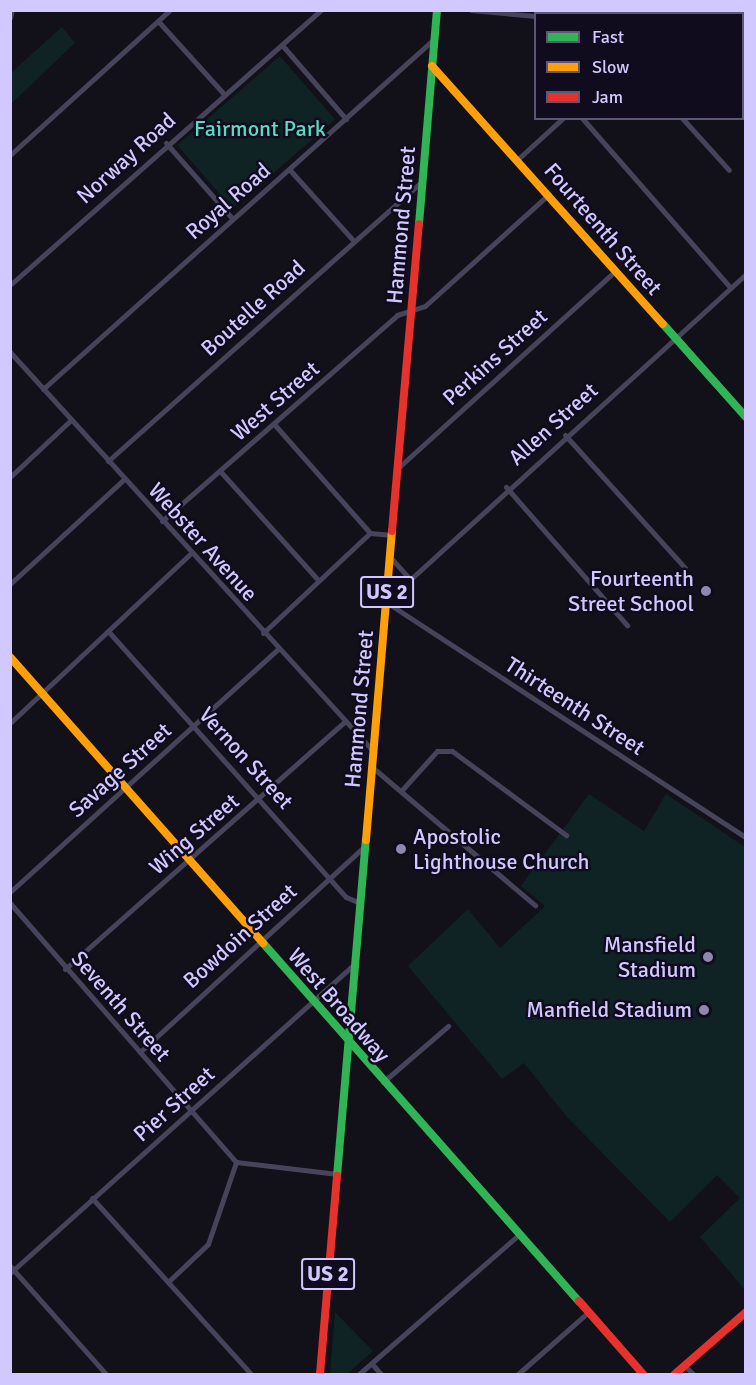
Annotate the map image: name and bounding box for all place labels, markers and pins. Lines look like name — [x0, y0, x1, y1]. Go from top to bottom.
place label: Fourteenth Street School — [568, 565, 694, 616]
marker: Fourteenth Street School — [699, 584, 713, 598]
place label: Apostolic Lighthouse Church — [413, 823, 590, 874]
marker: Apostolic Lighthouse Church — [394, 842, 408, 856]
place label: Mansfield Stadium — [604, 931, 696, 982]
marker: Mansfield Stadium — [701, 950, 715, 964]
place label: Manfield Stadium — [526, 997, 692, 1023]
marker: Manfield Stadium — [697, 1003, 711, 1017]

